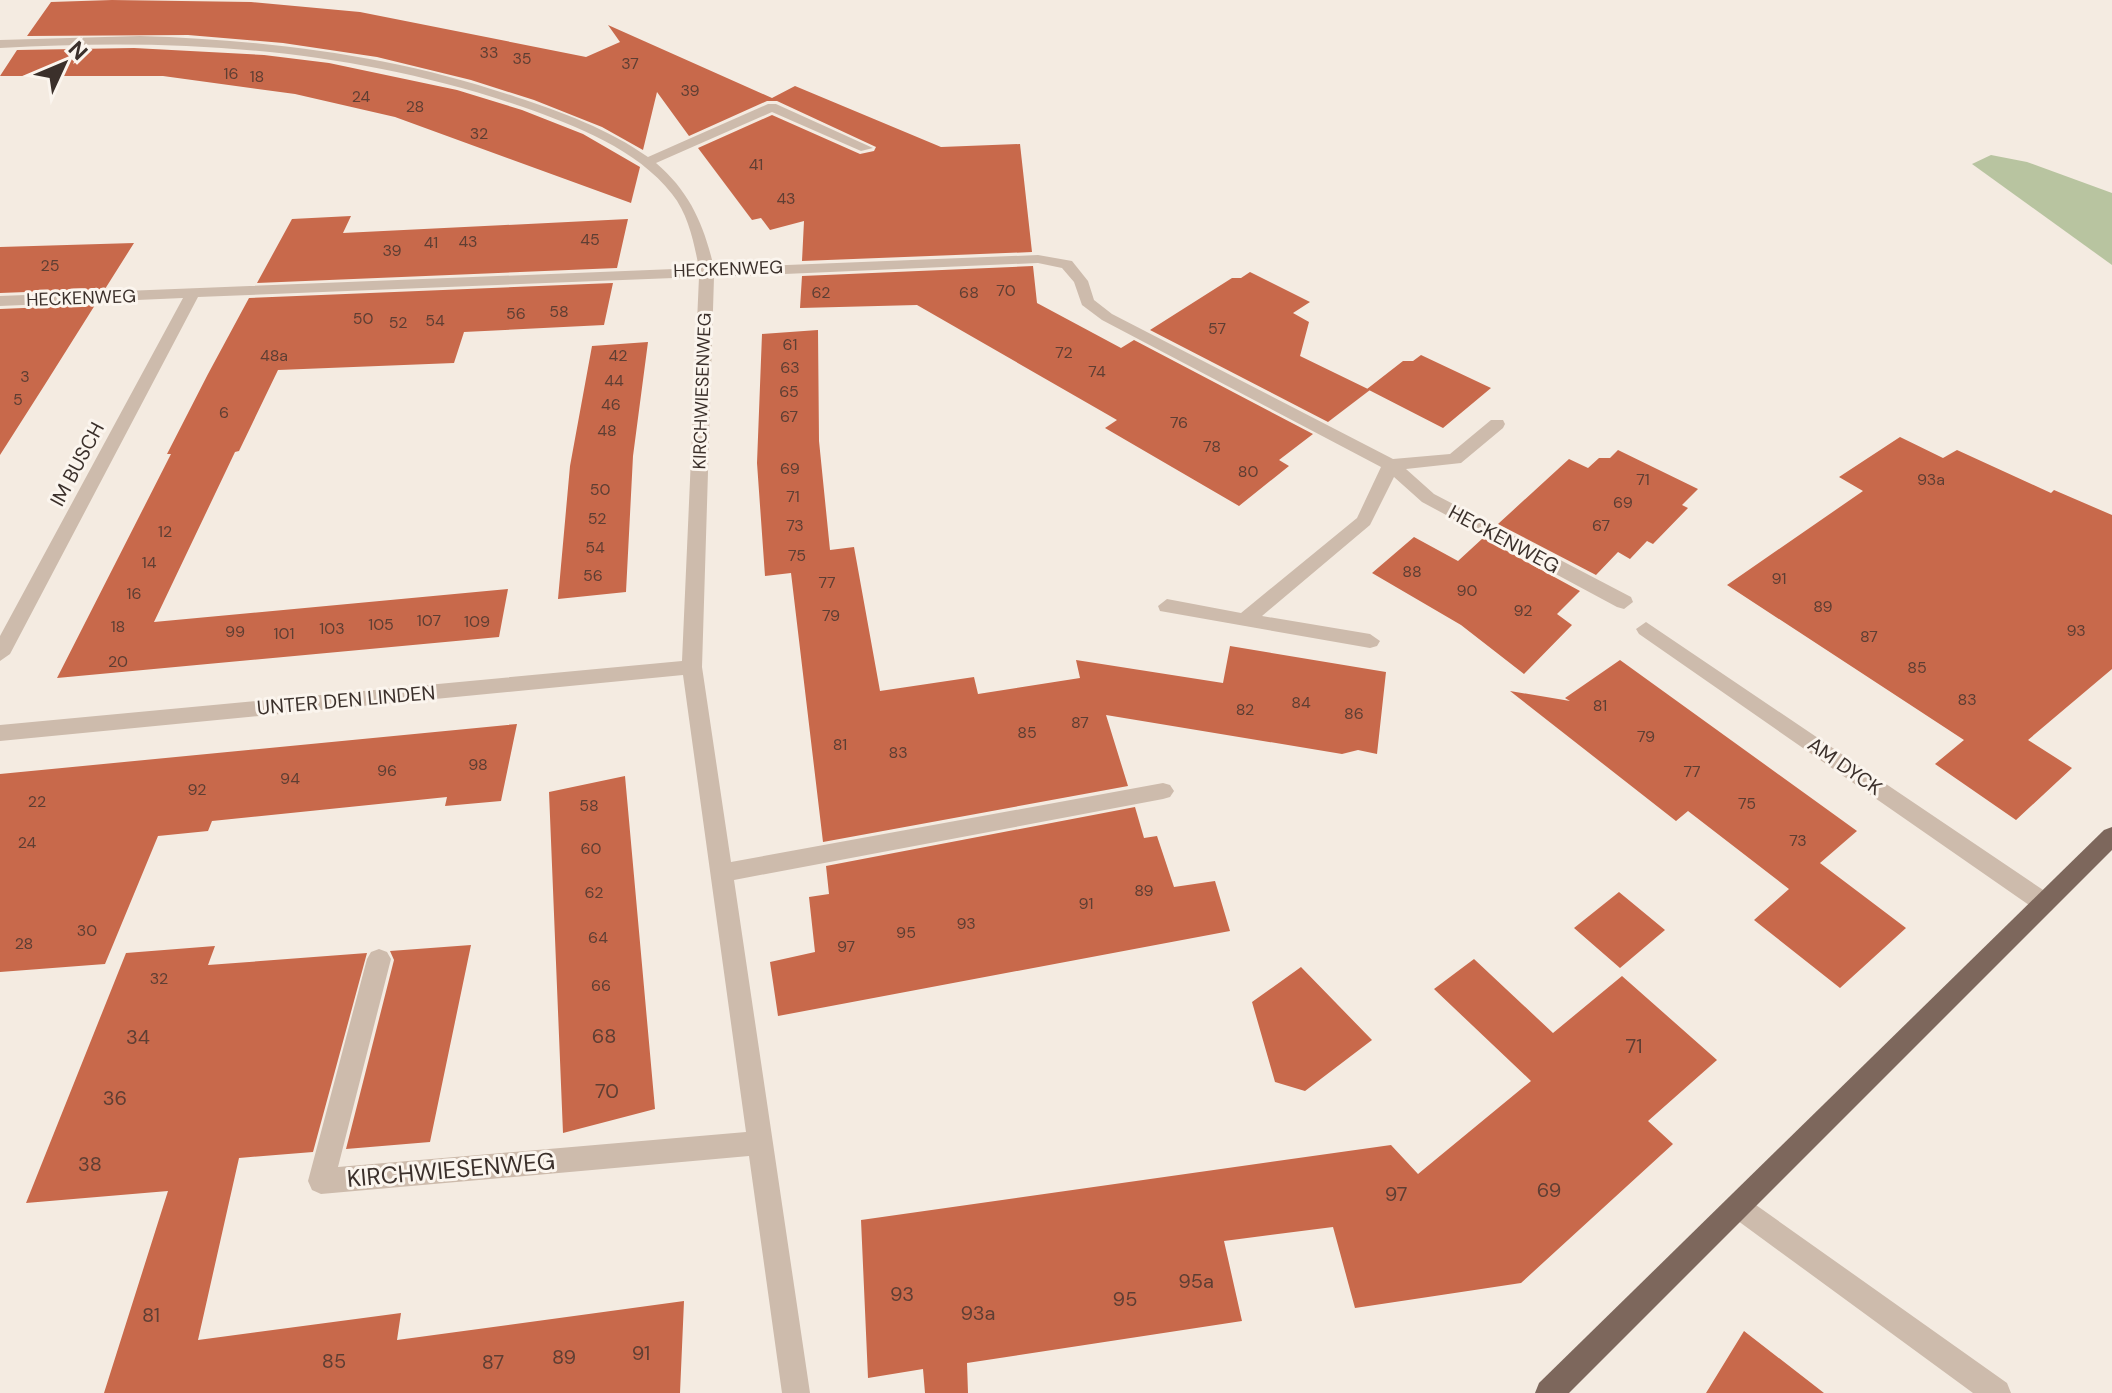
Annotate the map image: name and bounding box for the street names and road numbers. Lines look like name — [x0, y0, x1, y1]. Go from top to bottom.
street label: HECKENWEG — [673, 255, 783, 283]
street label: HECKENWEG — [26, 284, 136, 312]
street label: KIRCHWIESENWEG — [687, 312, 717, 470]
street label: IM BUSCH — [44, 417, 110, 511]
street label: HECKENWEG — [1444, 499, 1564, 579]
street label: UNTER DEN LINDEN — [256, 679, 436, 721]
street label: AM DYCK — [1803, 731, 1887, 801]
street label: KIRCHWIESENWEG — [346, 1145, 556, 1194]

